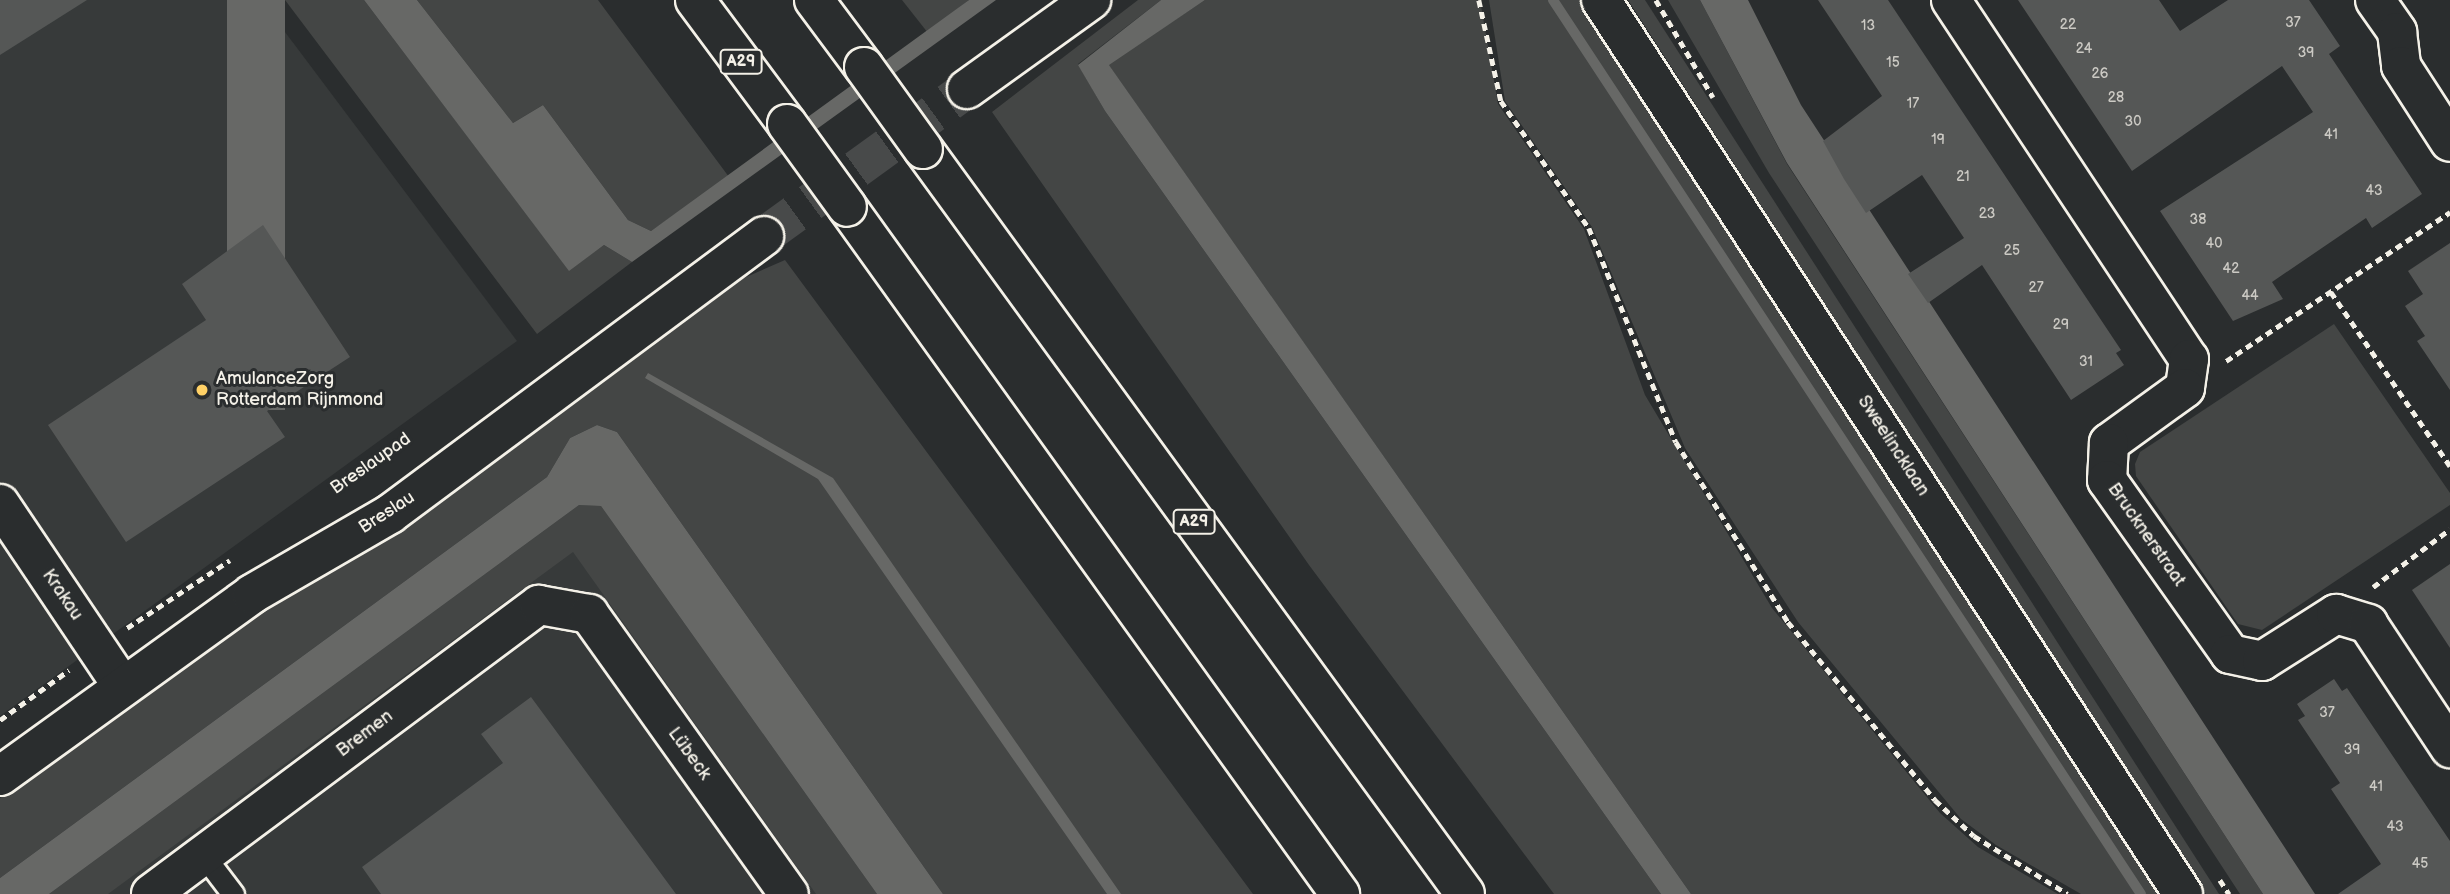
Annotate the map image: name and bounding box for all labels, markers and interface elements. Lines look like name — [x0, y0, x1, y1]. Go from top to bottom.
house number: 37 — [2285, 15, 2301, 31]
house number: 22 — [2060, 17, 2076, 33]
house number: 13 — [1861, 18, 1875, 34]
house number: 24 — [2076, 41, 2092, 57]
house number: 39 — [2298, 45, 2314, 61]
road number: A29 — [718, 50, 764, 74]
house number: 15 — [1886, 55, 1900, 71]
house number: 26 — [2092, 66, 2108, 82]
house number: 28 — [2108, 90, 2124, 106]
house number: 17 — [1907, 96, 1919, 112]
house number: 30 — [2125, 114, 2141, 130]
house number: 41 — [2324, 127, 2338, 143]
house number: 19 — [1931, 132, 1945, 148]
house number: 21 — [1956, 169, 1970, 185]
house number: 43 — [2365, 183, 2383, 199]
house number: 23 — [1979, 206, 1995, 222]
house number: 38 — [2190, 212, 2206, 228]
house number: 40 — [2206, 236, 2222, 252]
house number: 25 — [2004, 243, 2020, 259]
house number: 42 — [2223, 261, 2239, 277]
house number: 27 — [2028, 280, 2044, 296]
house number: 44 — [2241, 288, 2259, 304]
house number: 29 — [2053, 317, 2069, 333]
house number: 31 — [2079, 354, 2093, 370]
place label: AmulanceZorg Rotterdam Rijnmond — [216, 369, 383, 412]
marker: AmulanceZorg Rotterdam Rijnmond — [194, 382, 210, 398]
street label: Sweelincklaan — [1853, 392, 1933, 500]
street label: Breslaupad — [327, 428, 415, 500]
street label: Brucknerstraat — [2102, 479, 2190, 591]
street label: Breslau — [355, 487, 419, 539]
road number: A29 — [1171, 509, 1217, 534]
street label: Krakau — [37, 565, 87, 625]
house number: 37 — [2319, 705, 2335, 721]
street label: Bremen — [333, 706, 397, 762]
street label: Lübeck — [663, 724, 715, 784]
house number: 39 — [2344, 742, 2360, 758]
house number: 41 — [2369, 779, 2383, 795]
house number: 43 — [2386, 819, 2404, 835]
house number: 45 — [2412, 856, 2428, 872]

